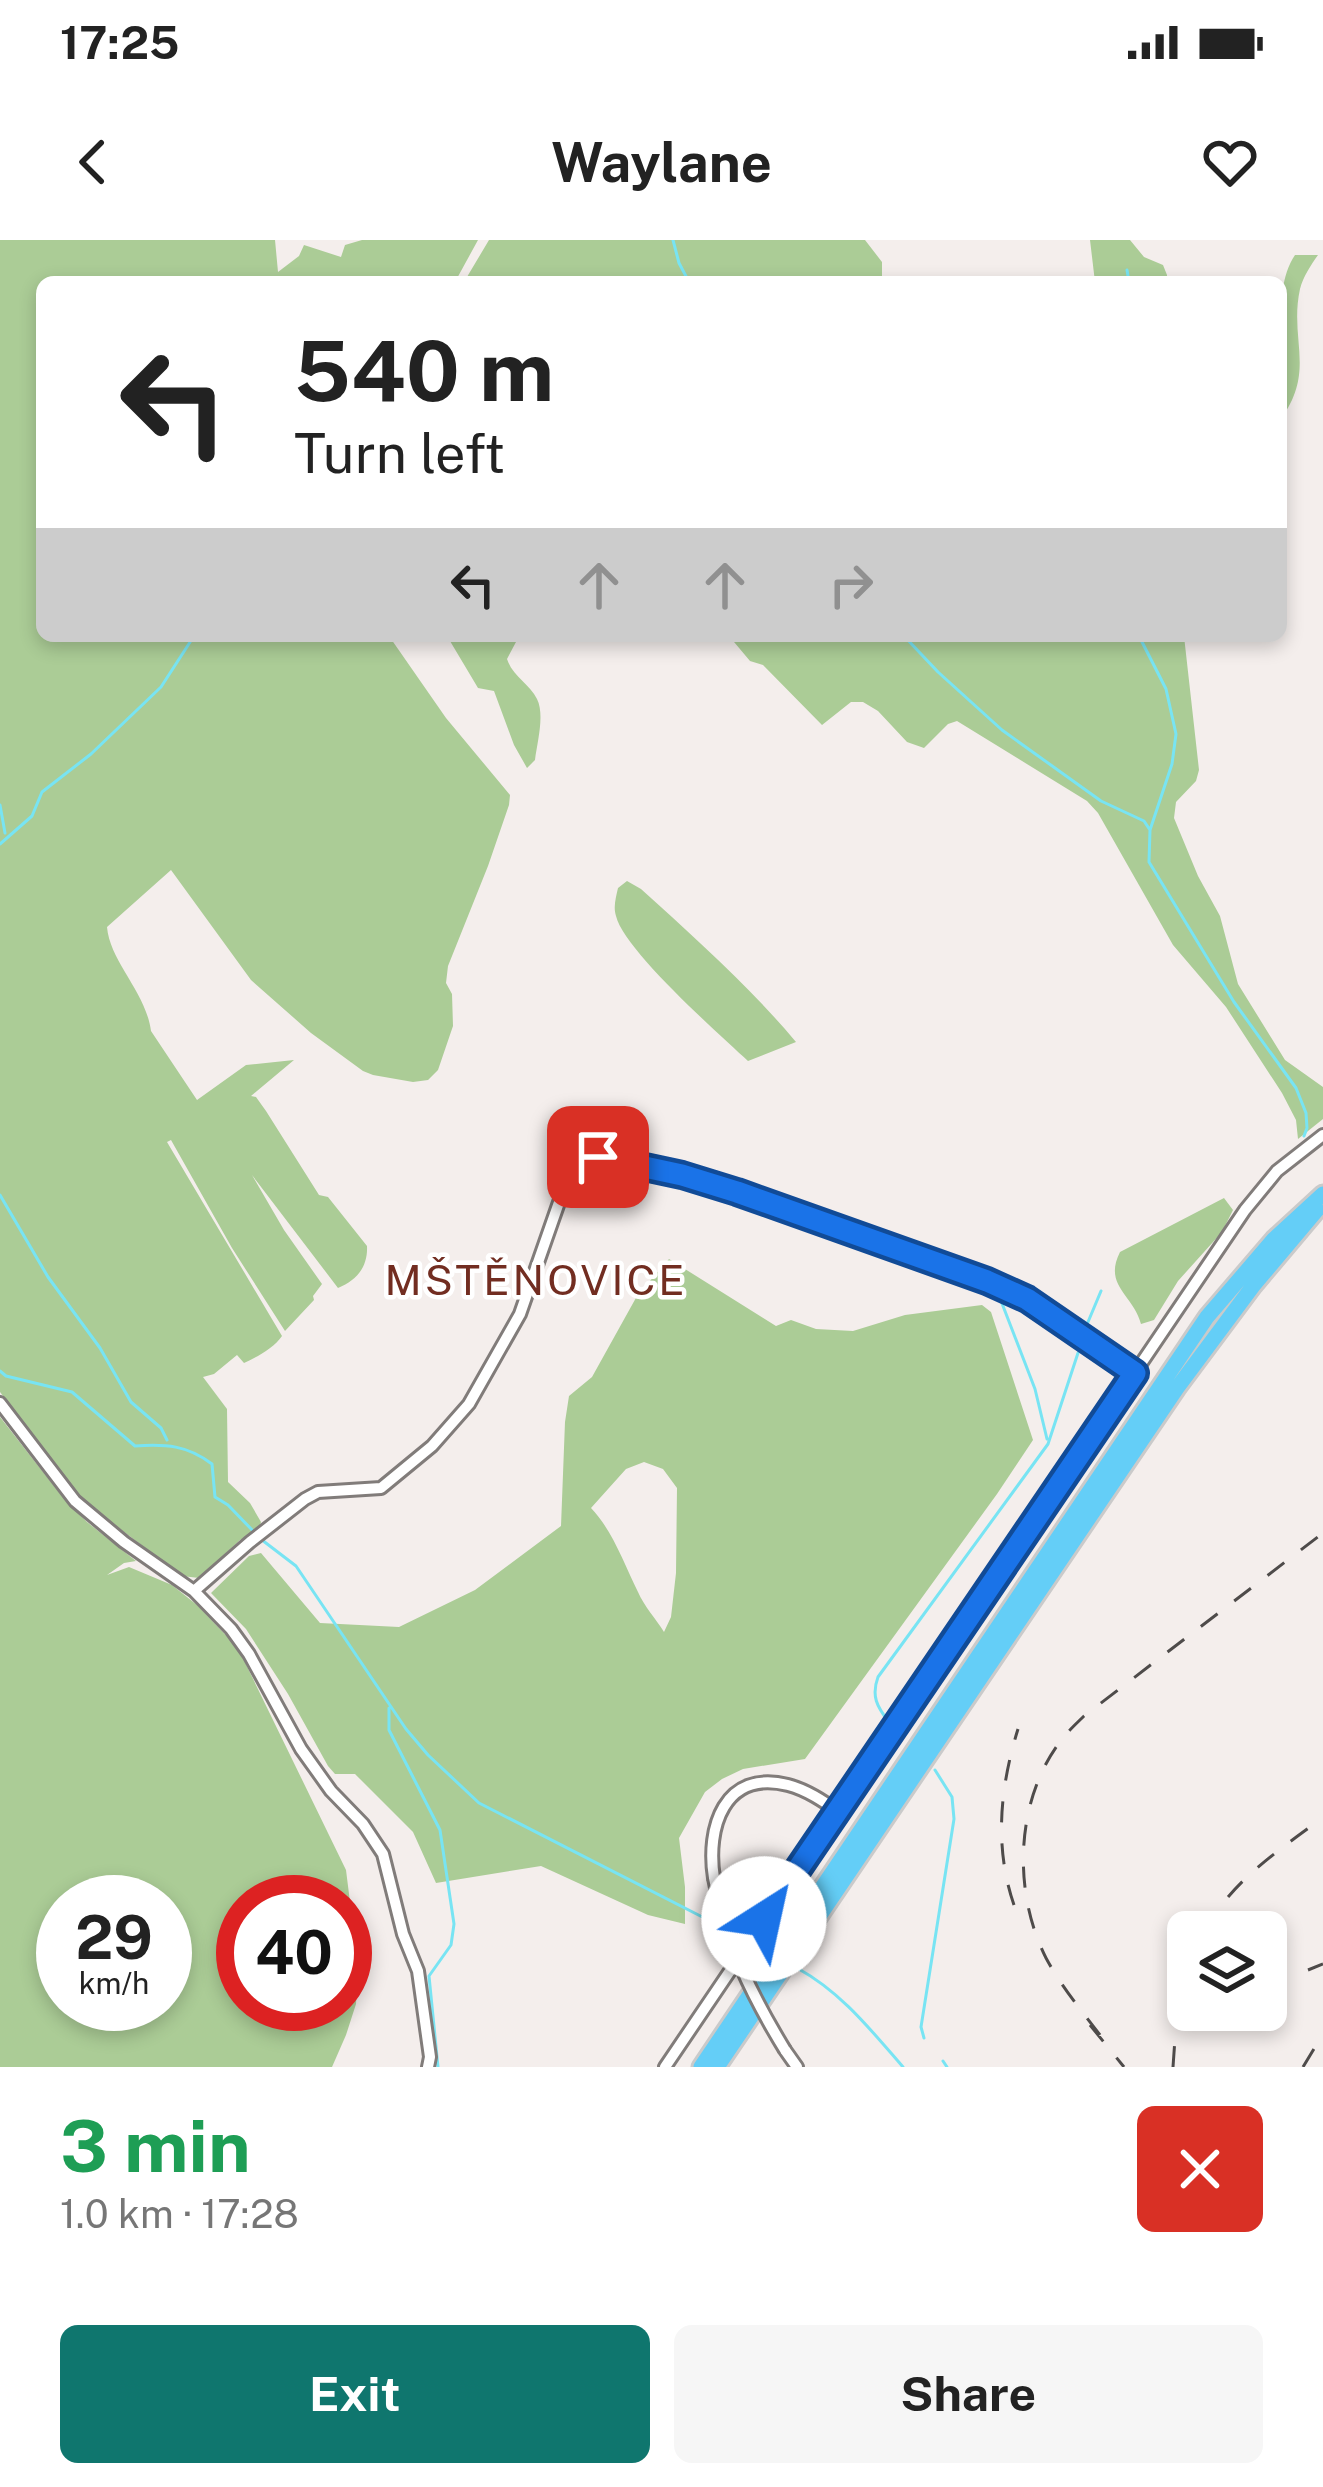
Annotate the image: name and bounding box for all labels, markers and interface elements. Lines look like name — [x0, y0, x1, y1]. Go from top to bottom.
text: 17:25 — [60, 16, 179, 69]
icon: back — [60, 129, 126, 195]
icon: heart — [1197, 129, 1263, 195]
text: Waylane — [551, 131, 772, 194]
text: 540 m — [294, 321, 554, 420]
icon: left — [96, 324, 252, 480]
text: Turn left — [294, 422, 505, 485]
icon: left — [440, 552, 506, 618]
icon: ahead — [566, 552, 632, 618]
icon: ahead — [692, 552, 758, 618]
icon: right — [818, 552, 884, 618]
pin — [547, 1106, 649, 1208]
icon: arrive — [565, 1124, 631, 1190]
district label: MŠTĚNOVICE — [385, 1255, 687, 1304]
position arrow — [701, 1856, 827, 1982]
speed limit sign: 40 — [216, 1875, 372, 2031]
text: 29 — [75, 1902, 153, 1973]
map controls — [1167, 1911, 1287, 2031]
button: layers — [1167, 1911, 1287, 2031]
text: km/h — [79, 1965, 149, 2001]
text: 3 min — [60, 2104, 251, 2188]
button: close — [1137, 2106, 1263, 2232]
text: 1.0 km · 17:28 — [60, 2191, 299, 2237]
button: Exit — [60, 2325, 650, 2463]
button: Share — [674, 2325, 1263, 2463]

